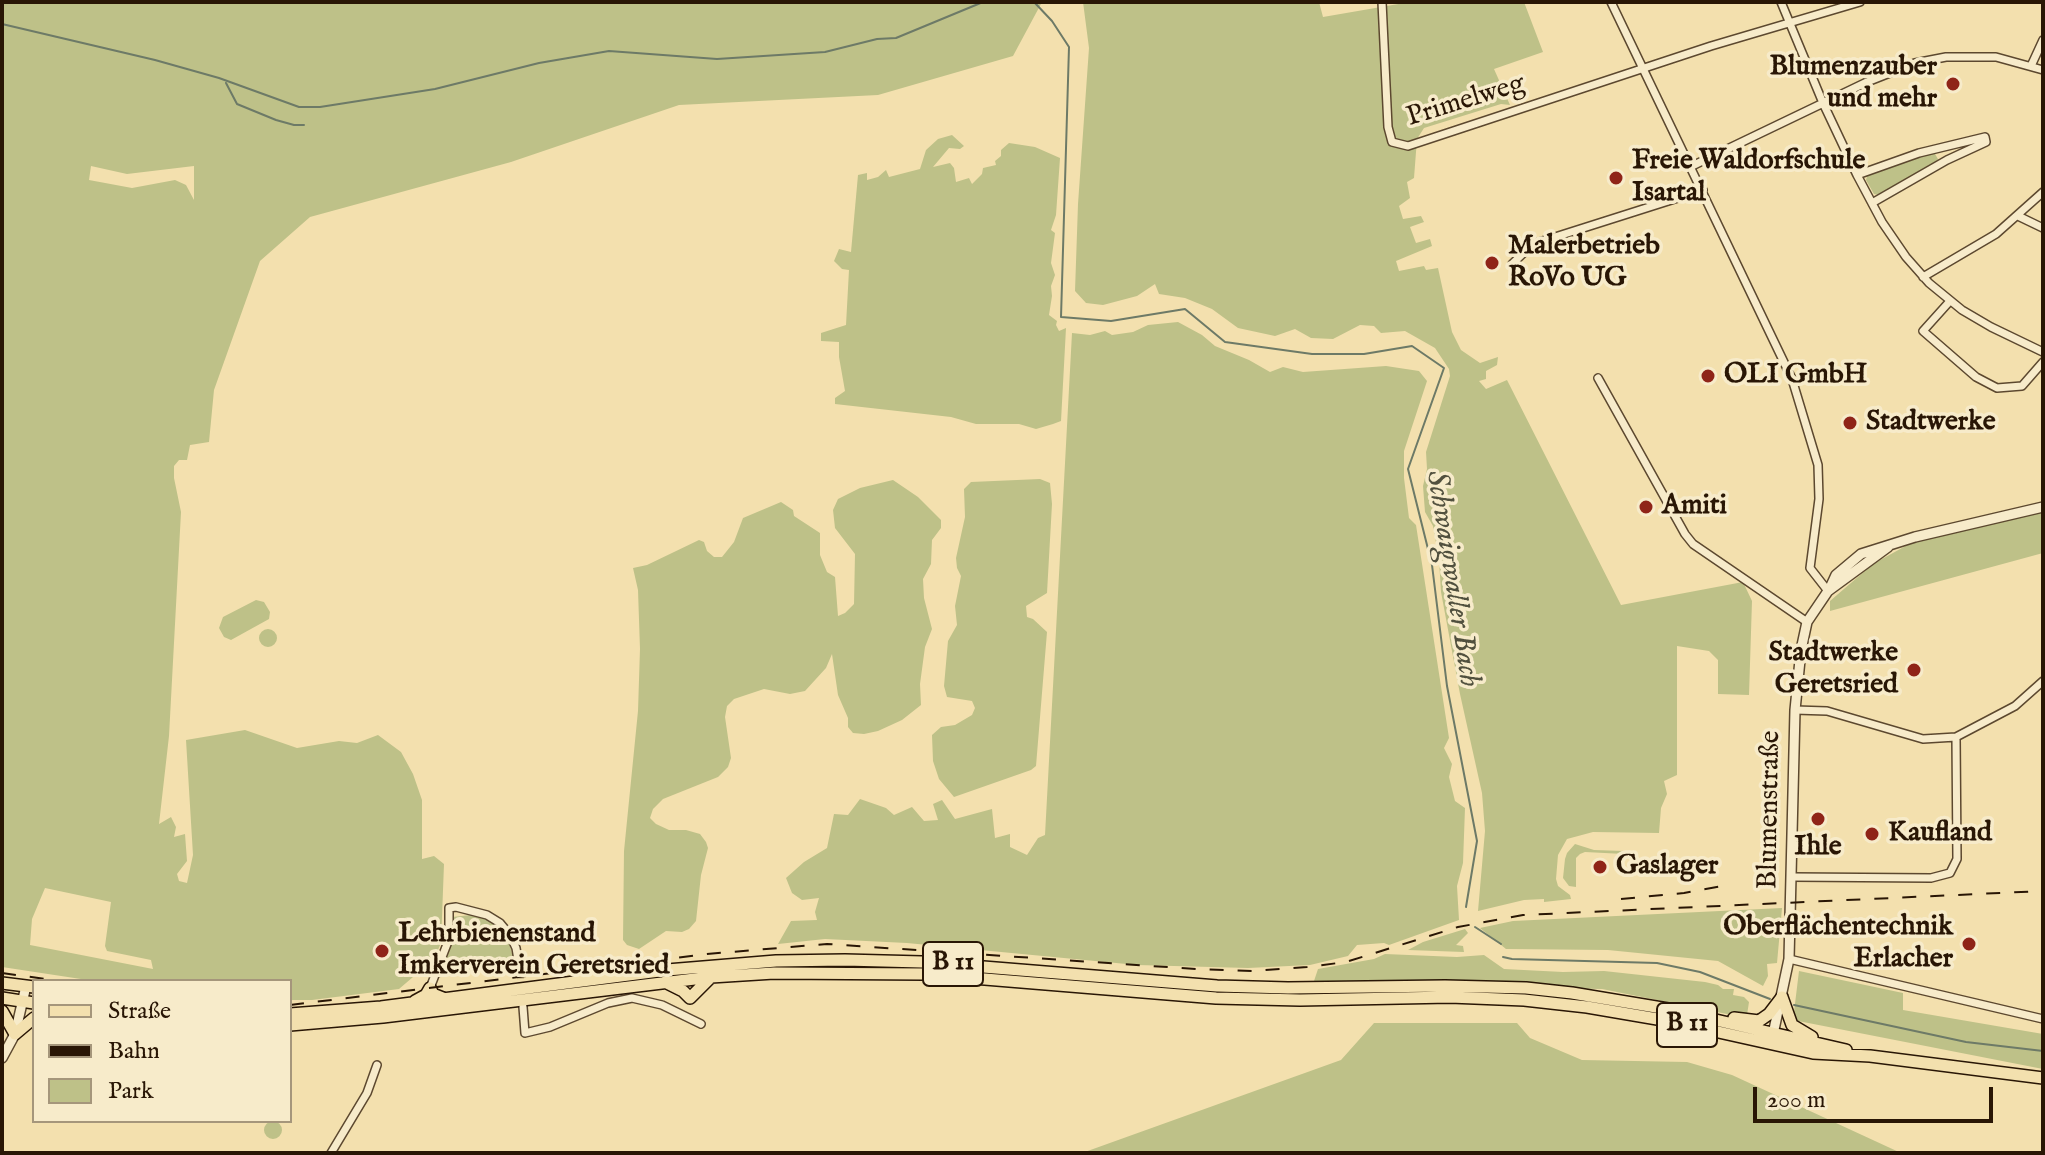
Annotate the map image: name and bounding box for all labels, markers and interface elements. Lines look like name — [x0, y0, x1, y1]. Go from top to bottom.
place label: Blumenzauber und mehr — [1769, 51, 1937, 117]
street label: Primelweg — [1403, 68, 1529, 136]
marker: Blumenzauber und mehr — [1944, 75, 1962, 93]
place label: Freie Waldorfschule Isartal — [1632, 145, 1865, 211]
marker: Freie Waldorfschule Isartal — [1607, 169, 1625, 187]
place label: Malerbetrieb RoVo UG — [1508, 230, 1660, 296]
marker: Malerbetrieb RoVo UG — [1483, 254, 1501, 272]
place label: OLI GmbH — [1724, 359, 1867, 393]
marker: OLI GmbH — [1699, 367, 1717, 385]
place label: Stadtwerke — [1866, 406, 1996, 440]
marker: Stadtwerke — [1841, 414, 1859, 432]
water label: Schwaigwaller Bach — [1416, 468, 1486, 690]
place label: Amiti — [1662, 490, 1727, 524]
marker: Amiti — [1637, 498, 1655, 516]
place label: Stadtwerke Geretsried — [1768, 637, 1898, 703]
marker: Stadtwerke Geretsried — [1905, 661, 1923, 679]
street label: Blumenstraße — [1753, 730, 1789, 890]
marker: Ihle — [1809, 810, 1827, 828]
place label: Kaufland — [1888, 817, 1992, 851]
marker: Kaufland — [1863, 825, 1881, 843]
place label: Ihle — [1794, 831, 1842, 865]
place label: Gaslager — [1616, 850, 1718, 884]
marker: Gaslager — [1591, 858, 1609, 876]
place label: Oberflächentechnik Erlacher — [1723, 911, 1953, 977]
place label: Lehrbienenstand Imkerverein Geretsried — [398, 918, 670, 984]
marker: Oberflächentechnik Erlacher — [1960, 935, 1978, 953]
marker: Lehrbienenstand Imkerverein Geretsried — [373, 942, 391, 960]
road number: B 11 — [923, 942, 983, 986]
legend — [32, 979, 292, 1123]
text: Straße — [108, 996, 171, 1027]
road number: B 11 — [1657, 1003, 1717, 1047]
text: Bahn — [108, 1036, 160, 1067]
scale bar — [1757, 1071, 1997, 1121]
text: Park — [108, 1076, 154, 1107]
text: 200 m — [1767, 1085, 1826, 1116]

